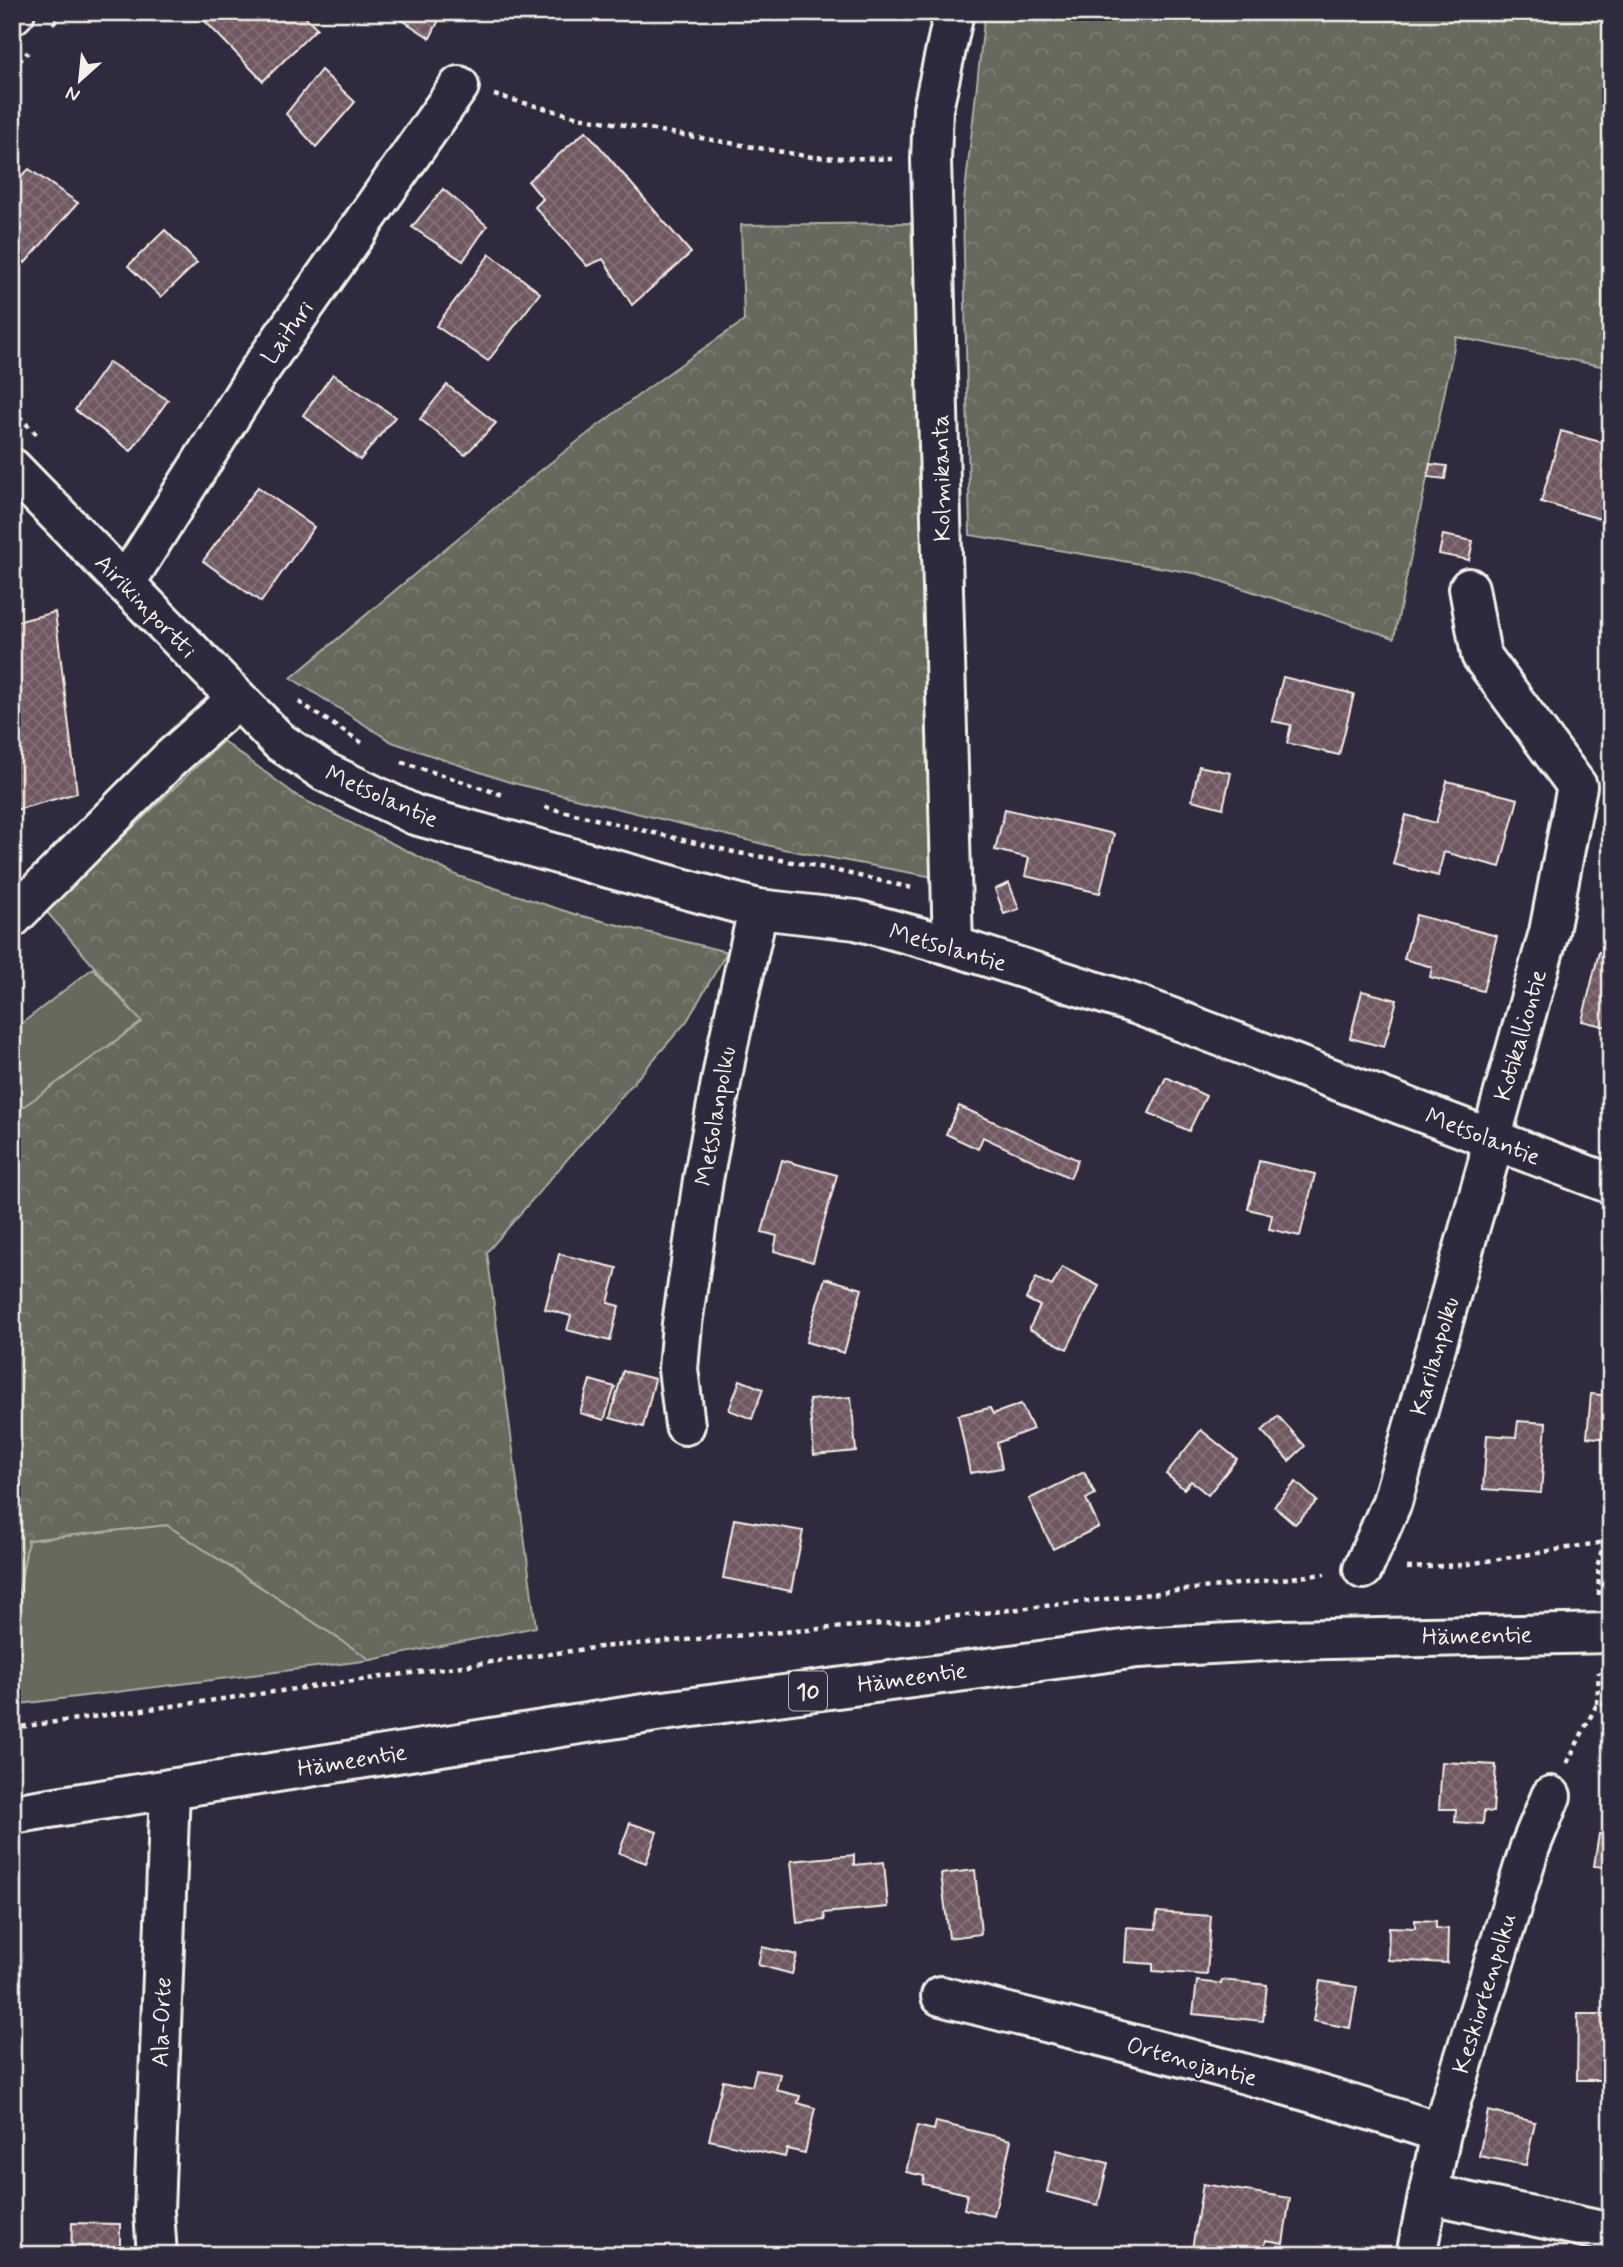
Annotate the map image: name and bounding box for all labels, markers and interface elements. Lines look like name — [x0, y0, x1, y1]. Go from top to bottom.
north arrow — [46, 46, 116, 116]
text: N — [62, 80, 84, 108]
street label: Laituri — [255, 295, 321, 371]
street label: Kolmikanta — [926, 414, 959, 542]
street label: Airikinportti — [87, 548, 203, 666]
street label: Metsolantie — [320, 759, 443, 836]
street label: Metsolantie — [885, 917, 1010, 980]
street label: Kotikalliontie — [1488, 966, 1555, 1105]
street label: Metsolanpolku — [689, 1044, 744, 1189]
street label: Metsolantie — [1421, 1101, 1545, 1174]
street label: Karilanpolku — [1404, 1294, 1467, 1419]
street label: Hämeentie — [1422, 1620, 1533, 1653]
street label: Hämeentie — [855, 1655, 969, 1702]
road number: 10 — [789, 1672, 827, 1710]
street label: Hämeentie — [295, 1738, 409, 1785]
street label: Keskiortenpolku — [1446, 1909, 1525, 2078]
street label: Ala-Orte — [145, 1976, 180, 2068]
street label: Ortenojantie — [1123, 2030, 1260, 2095]

